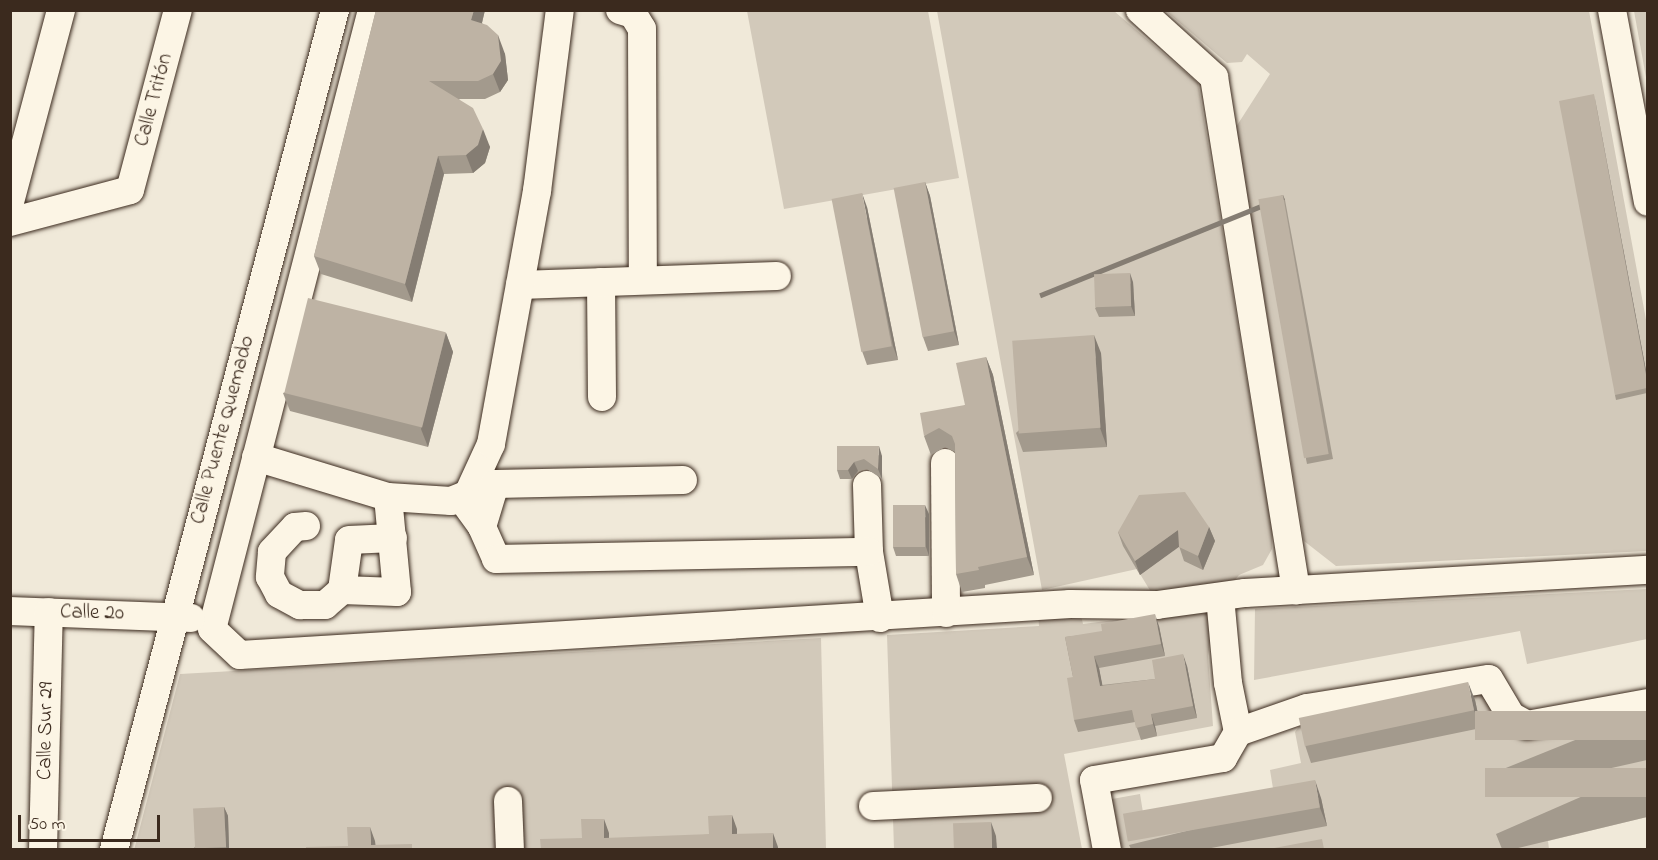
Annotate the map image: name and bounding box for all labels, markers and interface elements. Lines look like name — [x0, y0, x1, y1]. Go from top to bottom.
street label: Calle Tritón — [130, 51, 178, 149]
street label: Calle Puente Quemado — [186, 333, 260, 527]
street label: Calle 20 — [60, 600, 124, 626]
street label: Calle Sur 29 — [33, 682, 59, 780]
scale bar — [21, 803, 164, 841]
text: 50 m — [29, 812, 66, 838]

